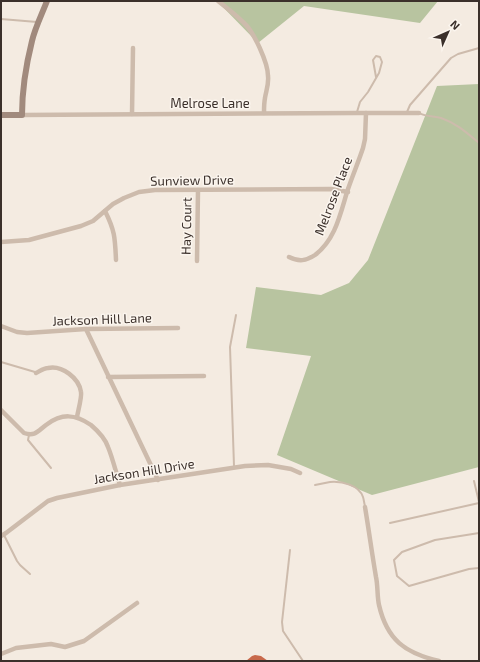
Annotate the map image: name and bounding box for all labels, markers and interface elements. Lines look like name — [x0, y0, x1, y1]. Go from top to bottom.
north arrow — [428, 12, 468, 52]
text: N — [448, 17, 463, 32]
street label: Melrose Lane — [170, 95, 250, 111]
street label: Melrose Place — [311, 154, 355, 238]
street label: Sunview Drive — [150, 171, 234, 189]
street label: Hay Court — [177, 197, 195, 255]
street label: Jackson Hill Lane — [52, 309, 152, 329]
street label: Jackson Hill Drive — [92, 455, 196, 487]

